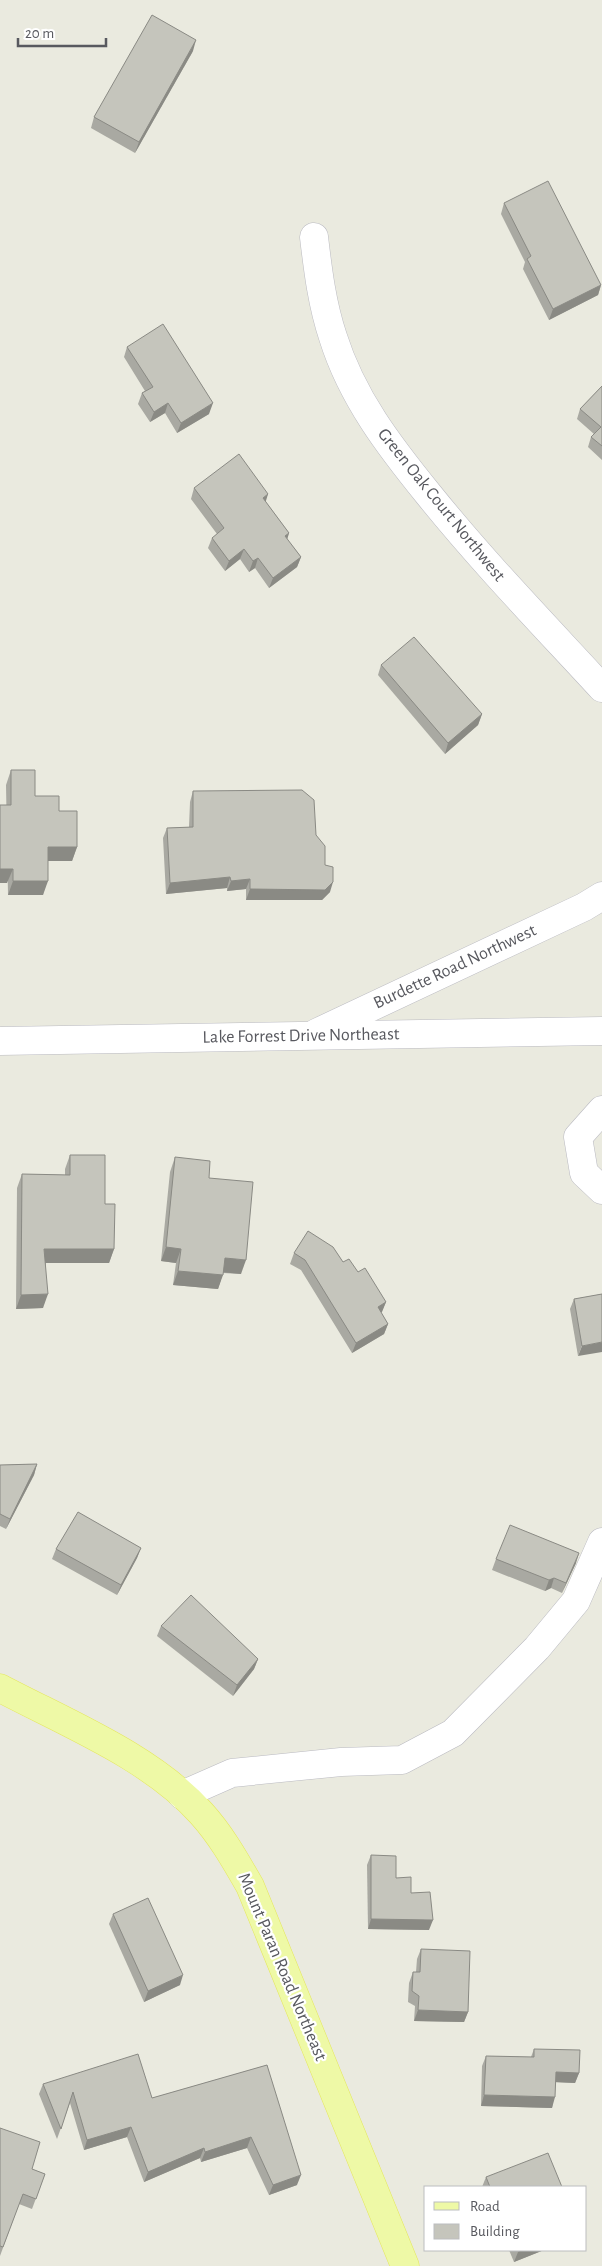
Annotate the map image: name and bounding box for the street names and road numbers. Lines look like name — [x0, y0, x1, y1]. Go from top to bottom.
street label: Green Oak Court Northwest — [374, 425, 508, 585]
street label: Burdette Road Northwest — [371, 921, 539, 1013]
street label: Lake Forrest Drive Northeast — [202, 1025, 400, 1047]
street label: Mount Paran Road Northeast — [234, 1870, 330, 2064]

